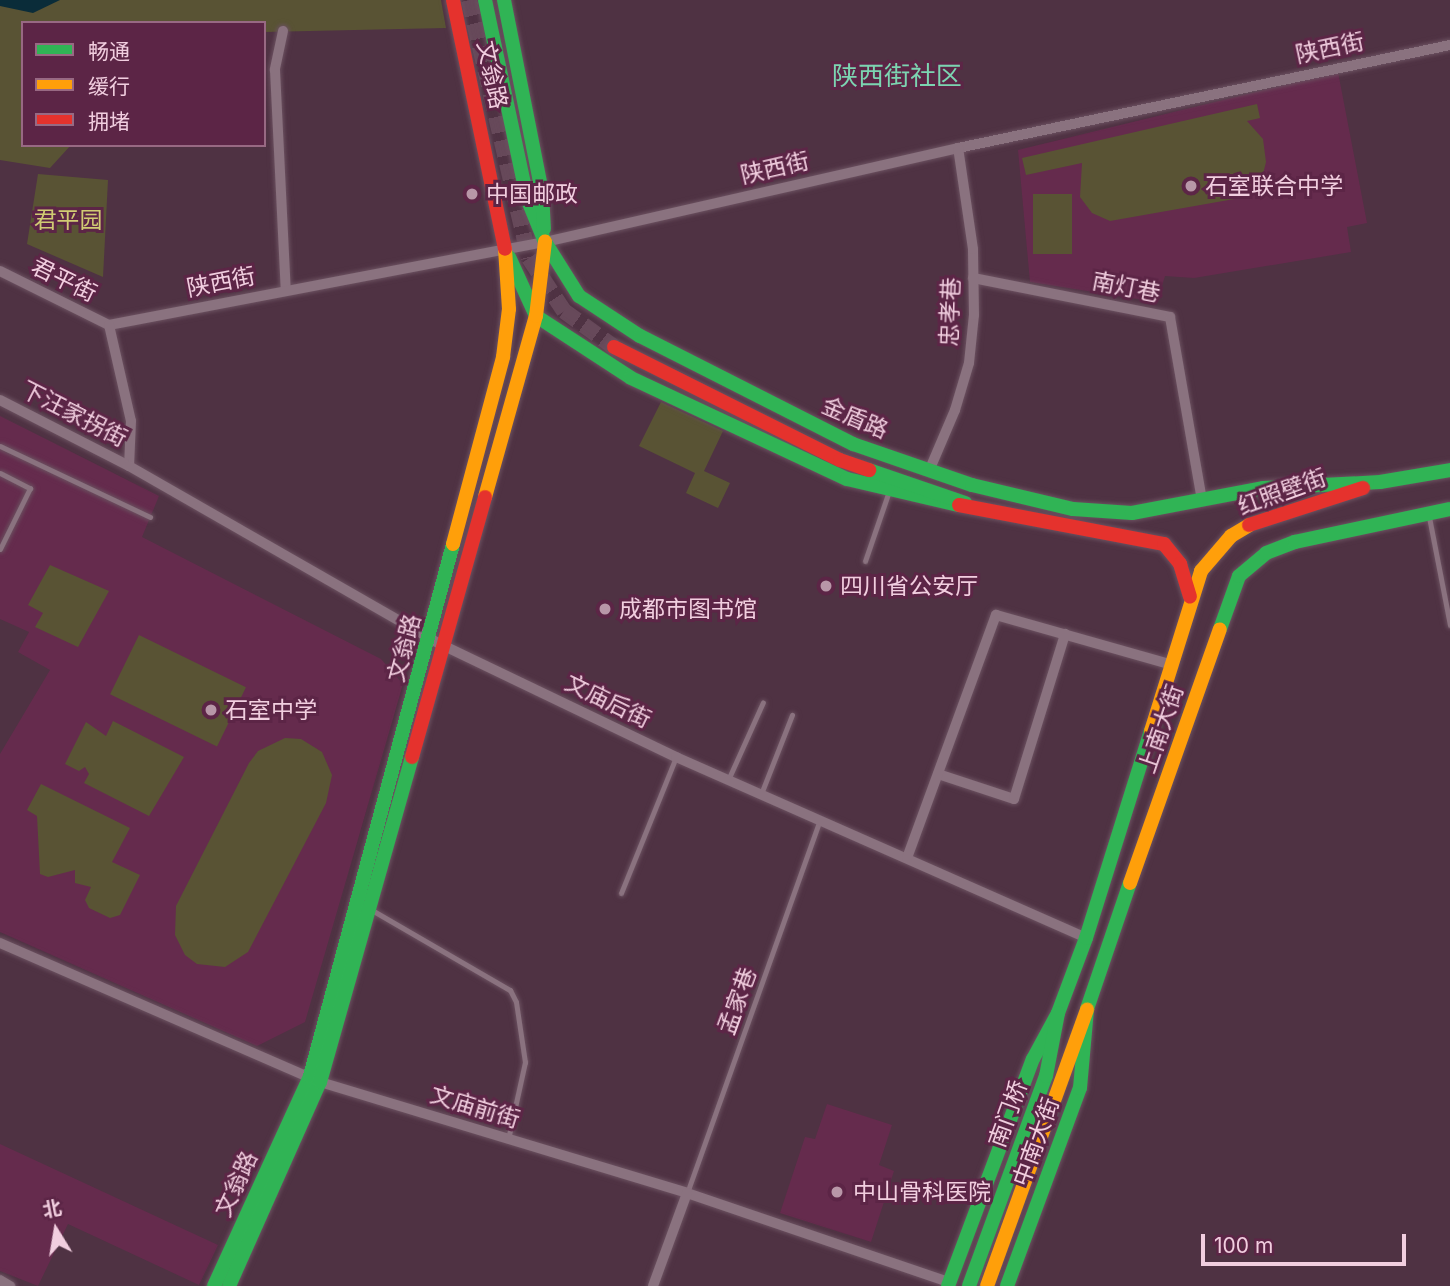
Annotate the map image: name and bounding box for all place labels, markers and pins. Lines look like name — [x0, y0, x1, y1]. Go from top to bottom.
place label: 石室联合中学 — [1205, 172, 1343, 200]
marker: 石室联合中学 — [1183, 178, 1199, 194]
place label: 中国邮政 — [486, 180, 578, 208]
marker: 中国邮政 — [464, 186, 480, 202]
place label: 四川省公安厅 — [840, 572, 978, 600]
marker: 四川省公安厅 — [818, 578, 834, 594]
place label: 成都市图书馆 — [619, 595, 757, 623]
marker: 成都市图书馆 — [597, 601, 613, 617]
place label: 石室中学 — [225, 696, 317, 724]
marker: 石室中学 — [203, 702, 219, 718]
place label: 中山骨科医院 — [853, 1178, 991, 1206]
marker: 中山骨科医院 — [827, 1182, 847, 1202]

